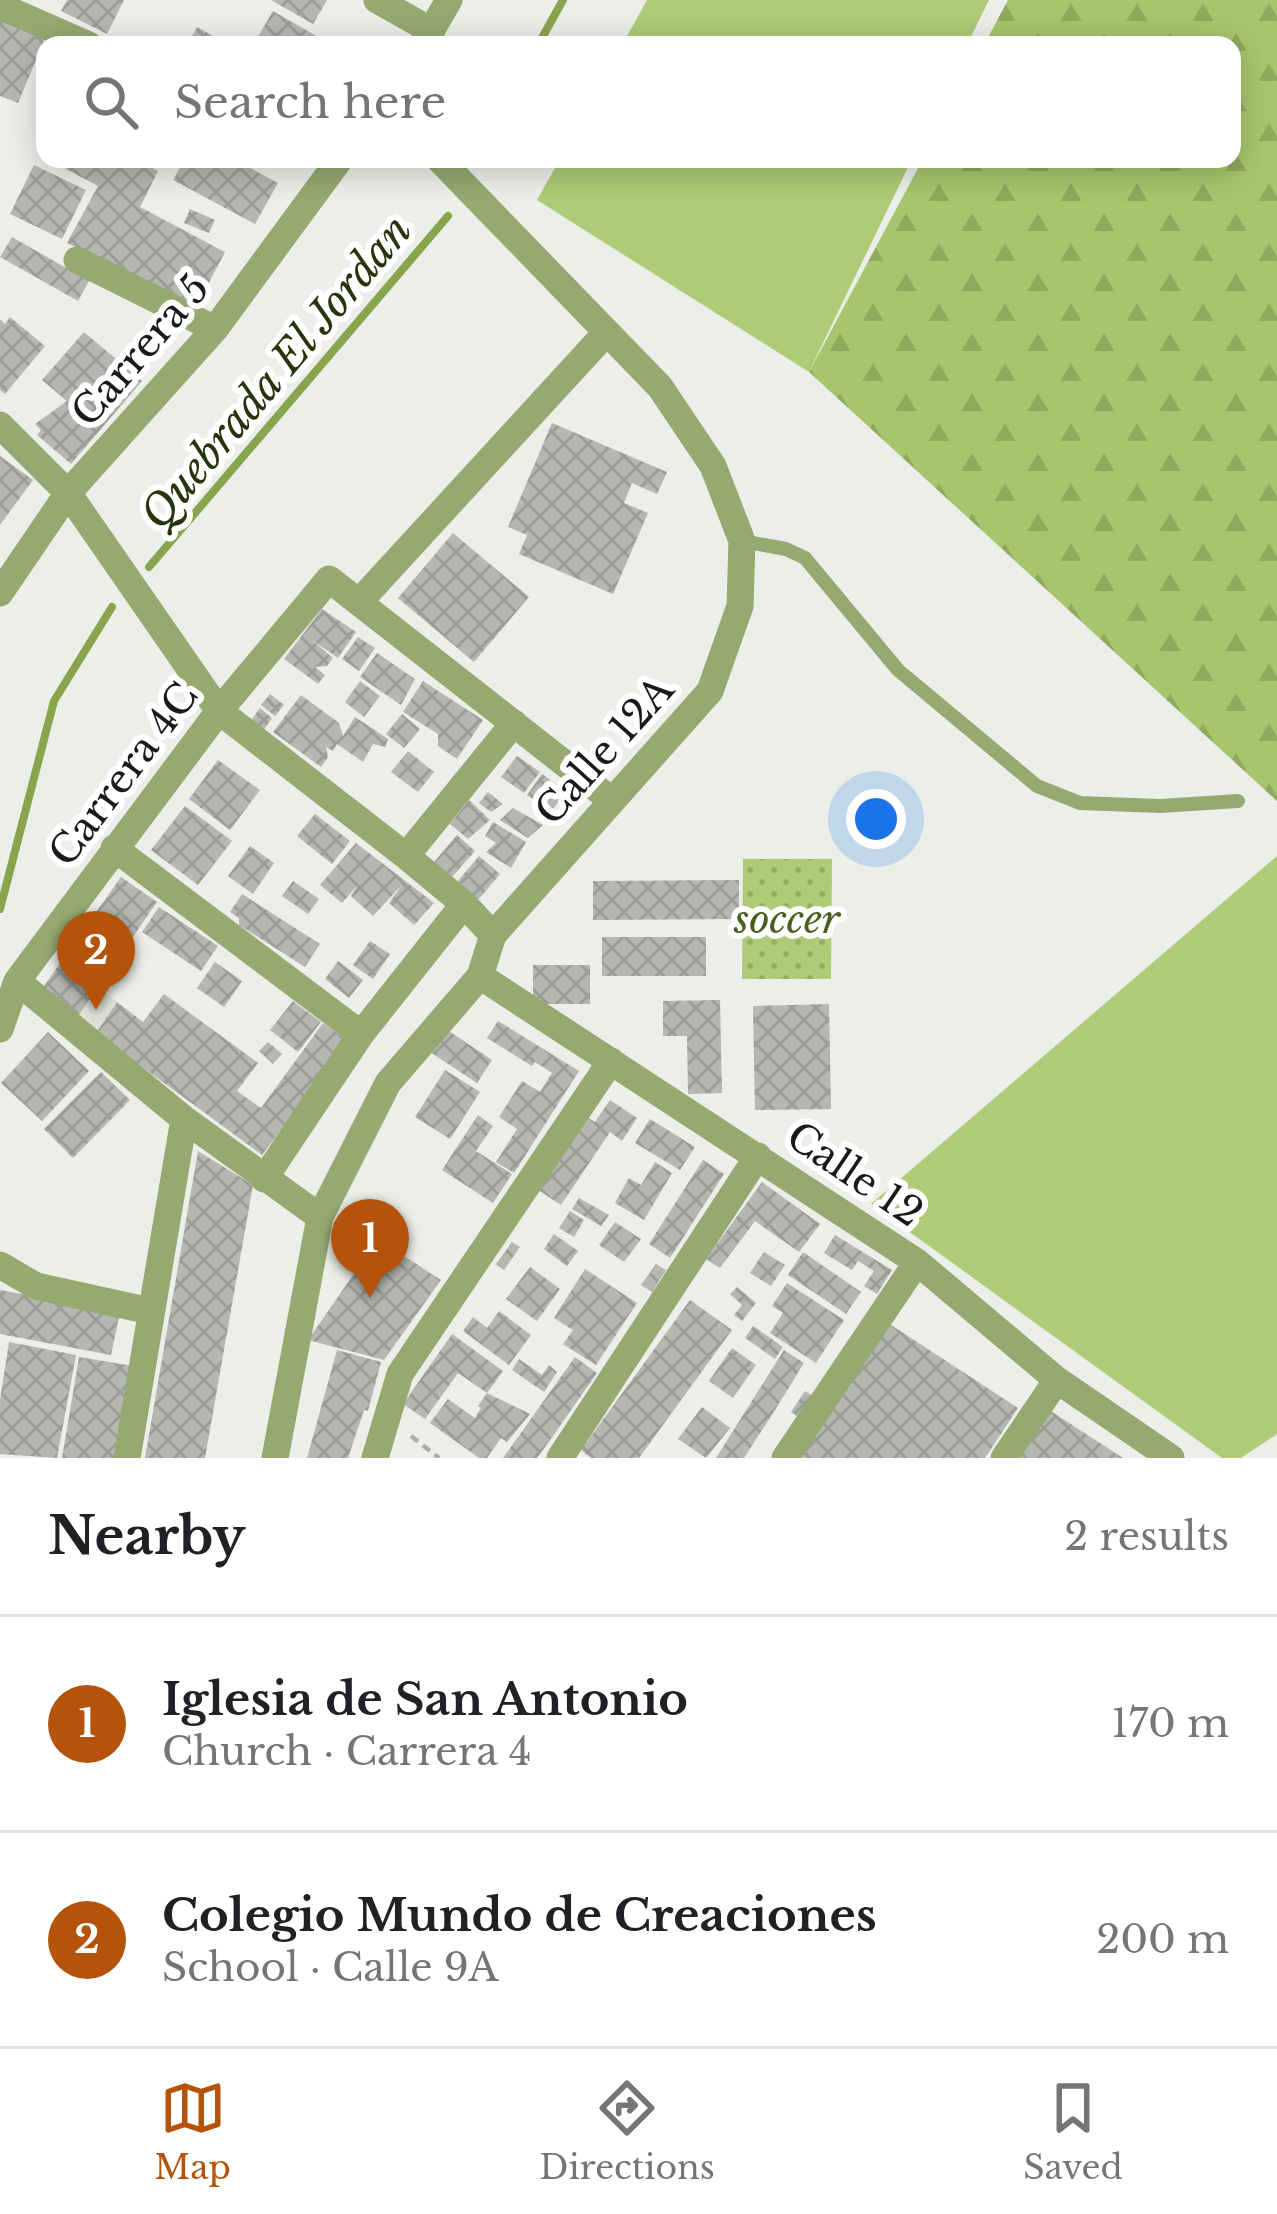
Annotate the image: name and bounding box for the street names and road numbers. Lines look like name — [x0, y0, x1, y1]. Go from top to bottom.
street label: Carrera 5 — [61, 264, 220, 436]
street label: Calle 12A — [525, 665, 684, 835]
street label: Carrera 4C — [39, 673, 208, 876]
street label: Calle 12 — [778, 1111, 932, 1238]

